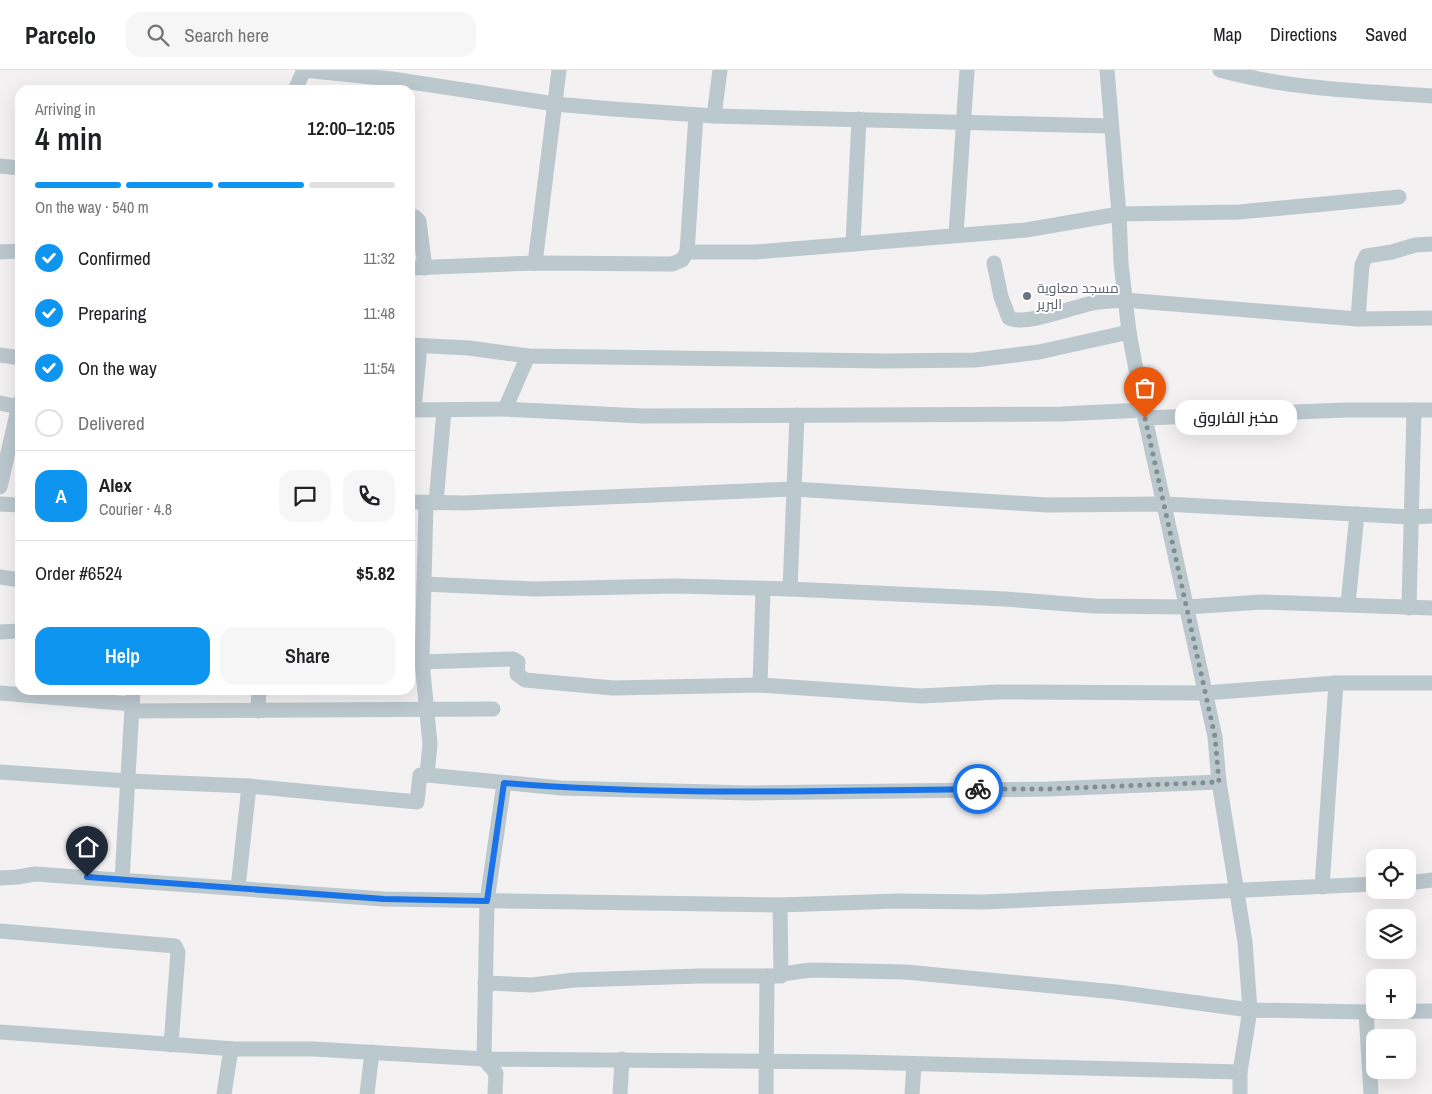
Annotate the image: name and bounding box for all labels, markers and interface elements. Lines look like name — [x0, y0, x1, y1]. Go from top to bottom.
search box — [126, 12, 476, 57]
text: Parcelo — [25, 19, 96, 51]
icon: search — [144, 21, 172, 49]
text: Search here — [184, 22, 269, 48]
text: Map — [1213, 22, 1242, 47]
text: Directions — [1270, 22, 1337, 47]
text: Saved — [1365, 22, 1407, 47]
text: Arriving in — [35, 98, 96, 120]
text: 12:00–12:05 — [307, 115, 395, 141]
text: 4 min — [35, 117, 103, 160]
text: On the way · 540 m — [35, 196, 149, 218]
icon: check — [35, 244, 63, 272]
text: Confirmed — [78, 245, 151, 271]
text: 11:32 — [363, 247, 395, 269]
place label: مسجد معاوية البرير — [1036, 279, 1119, 313]
marker: مسجد معاوية البرير — [1021, 290, 1033, 302]
icon: check — [35, 299, 63, 327]
text: Preparing — [78, 300, 146, 326]
text: 11:48 — [363, 302, 395, 324]
icon: check — [35, 354, 63, 382]
text: On the way — [78, 355, 157, 381]
text: 11:54 — [363, 357, 395, 379]
pin — [1124, 367, 1166, 418]
icon: bag — [1131, 374, 1159, 402]
callout: مخبز الفاروق — [1175, 400, 1298, 436]
text: مخبز الفاروق — [1193, 406, 1279, 428]
text: Delivered — [78, 410, 145, 436]
button: chat — [279, 470, 331, 522]
button: phone — [343, 470, 395, 522]
text: Alex — [99, 472, 132, 498]
text: A — [55, 483, 67, 509]
text: Courier · 4.8 — [99, 498, 172, 520]
text: Order #6524 — [35, 560, 122, 586]
text: $5.82 — [356, 560, 395, 586]
button: Help — [35, 627, 210, 685]
button: Share — [220, 627, 395, 685]
courier — [953, 764, 1003, 814]
icon: bike — [964, 775, 992, 803]
pin — [66, 826, 108, 877]
icon: home — [73, 833, 101, 861]
map controls — [1366, 849, 1416, 1079]
button: locate — [1366, 849, 1416, 899]
button: layers — [1366, 909, 1416, 959]
button: + — [1366, 969, 1416, 1019]
button: − — [1366, 1029, 1416, 1079]

